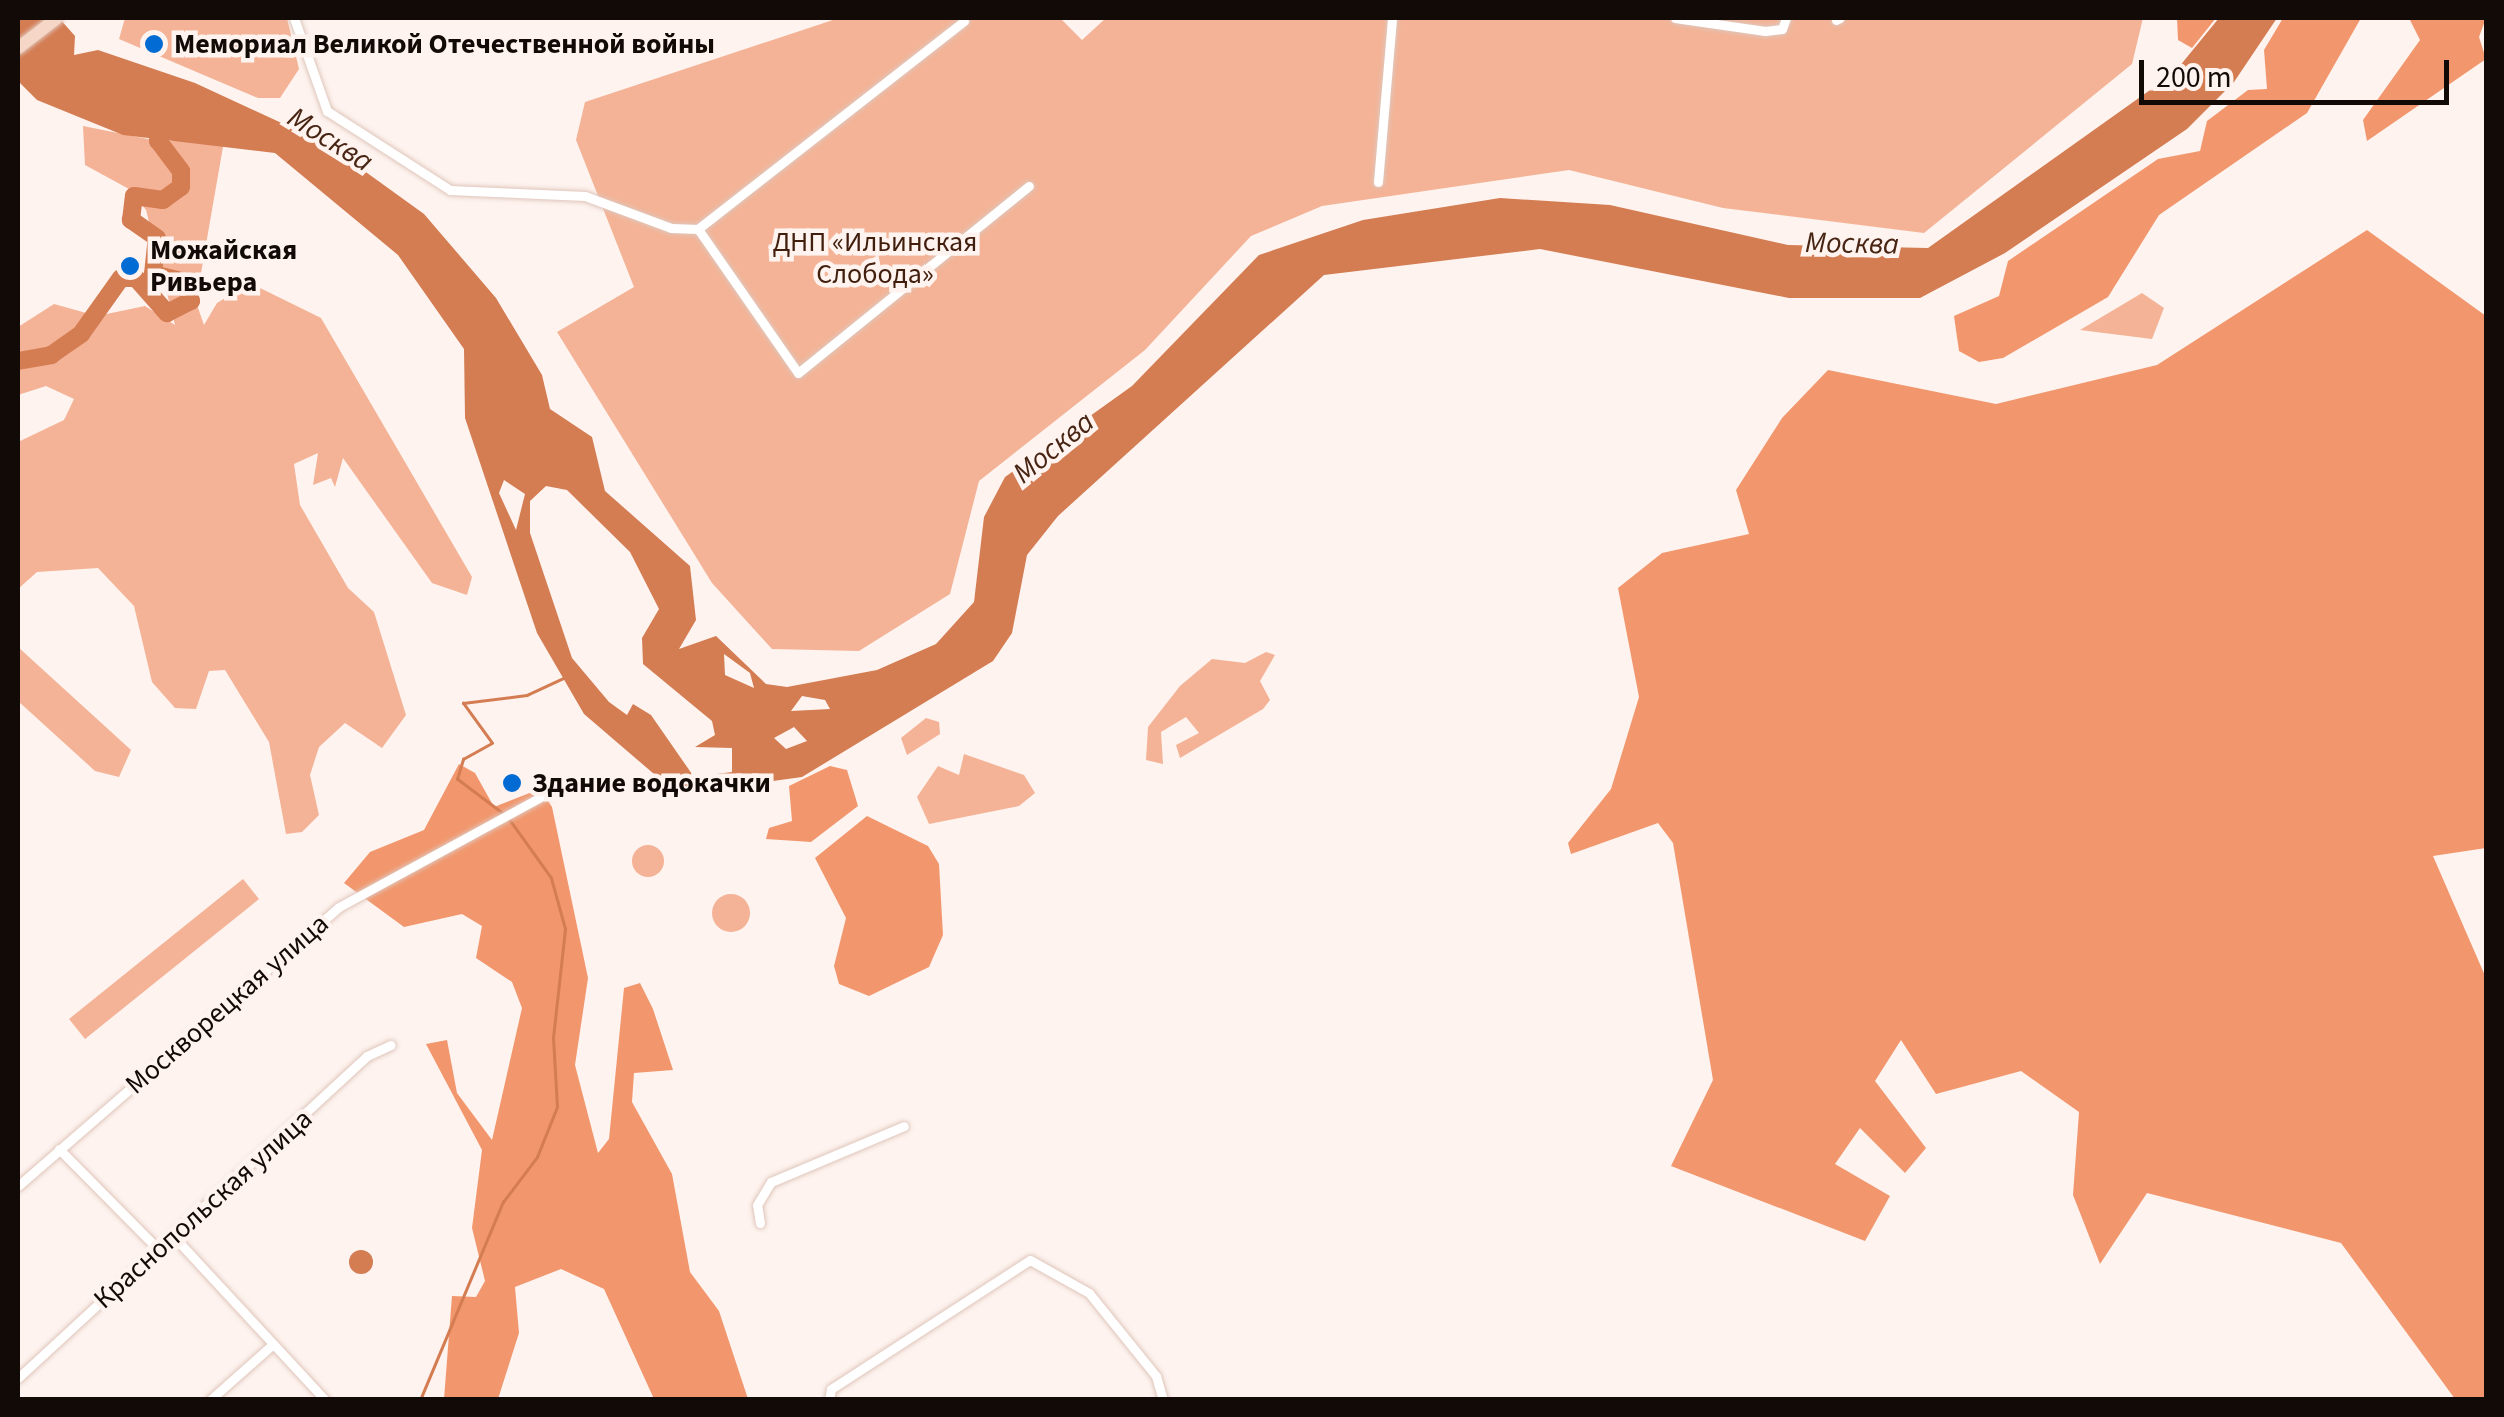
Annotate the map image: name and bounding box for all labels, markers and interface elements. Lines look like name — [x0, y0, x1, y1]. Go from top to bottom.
place label: Мемориал Великой Отечественной войны — [174, 27, 715, 61]
marker: Мемориал Великой Отечественной войны — [143, 33, 165, 55]
scale bar — [2144, 40, 2454, 102]
text: 200 m — [2156, 56, 2232, 99]
water label: Москва — [281, 100, 379, 180]
park label: ДНП «Ильинская Слобода» — [772, 225, 978, 291]
water label: Москва — [1805, 225, 1899, 263]
place label: Можайская Ривьера — [150, 233, 297, 299]
marker: Можайская Ривьера — [119, 255, 141, 277]
water label: Москва — [1006, 404, 1102, 492]
place label: Здание водокачки — [532, 766, 771, 800]
marker: Здание водокачки — [501, 772, 523, 794]
street label: Москворецкая улица — [119, 907, 335, 1101]
street label: Краснопольская улица — [87, 1102, 319, 1316]

